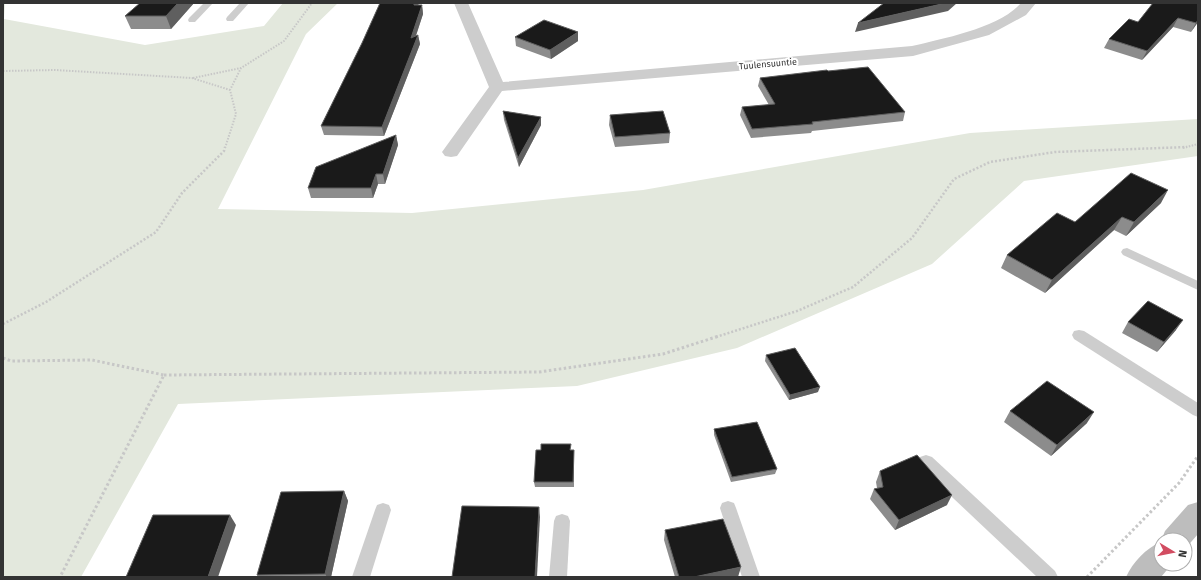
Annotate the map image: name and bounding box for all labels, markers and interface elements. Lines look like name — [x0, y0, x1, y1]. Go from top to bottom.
street label: Tuulensuuntie — [739, 56, 798, 72]
north arrow — [1153, 532, 1193, 572]
text: N — [1175, 549, 1189, 558]

